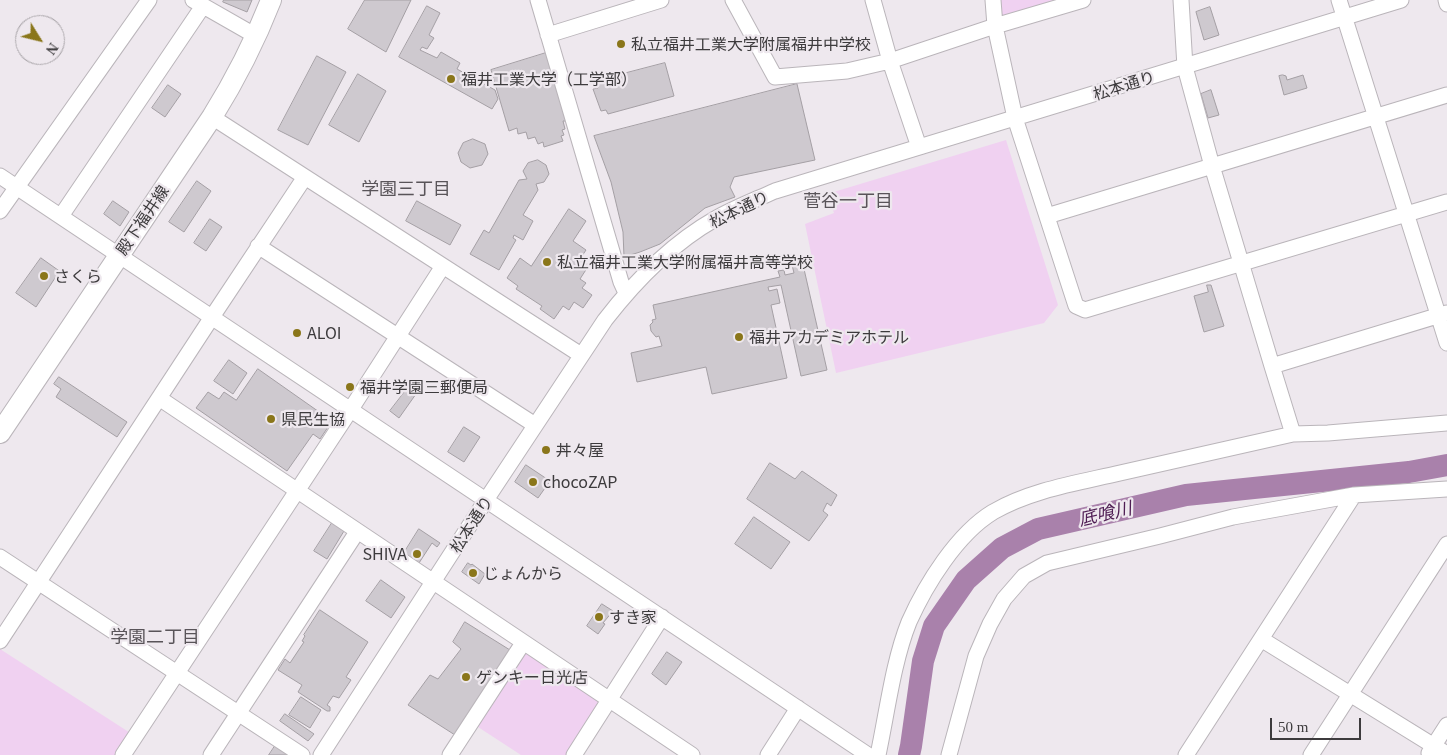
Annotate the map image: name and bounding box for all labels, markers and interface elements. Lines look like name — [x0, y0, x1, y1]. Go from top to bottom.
north arrow — [15, 15, 65, 65]
place label: 私立福井工業大学附属福井中学校 — [631, 34, 871, 54]
marker: 私立福井工業大学附属福井中学校 — [615, 38, 627, 50]
text: N — [43, 40, 61, 57]
street label: 松本通り — [1091, 66, 1157, 104]
place label: 福井工業大学（工学部） — [461, 69, 637, 89]
marker: 福井工業大学（工学部） — [445, 73, 457, 85]
district label: 学園三丁目 — [361, 177, 451, 199]
street label: 殿下福井線 — [112, 181, 172, 259]
street label: 松本通り — [706, 186, 772, 232]
district label: 菅谷一丁目 — [803, 189, 893, 211]
place label: 私立福井工業大学附属福井高等学校 — [557, 252, 813, 272]
marker: 私立福井工業大学附属福井高等学校 — [541, 256, 553, 268]
place label: さくら — [54, 266, 102, 286]
marker: さくら — [38, 270, 50, 282]
place label: ALOI — [307, 323, 341, 343]
marker: ALOI — [291, 327, 303, 339]
place label: 福井アカデミアホテル — [749, 327, 909, 347]
marker: 福井アカデミアホテル — [733, 331, 745, 343]
place label: 福井学園三郵便局 — [360, 377, 488, 397]
marker: 福井学園三郵便局 — [344, 381, 356, 393]
place label: 県民生協 — [281, 409, 345, 429]
marker: 県民生協 — [265, 413, 277, 425]
place label: 丼々屋 — [556, 440, 604, 460]
marker: 丼々屋 — [540, 444, 552, 456]
place label: chocoZAP — [543, 472, 617, 492]
marker: chocoZAP — [527, 476, 539, 488]
street label: 松本通り — [446, 492, 496, 556]
water label: 底喰川 — [1076, 496, 1134, 530]
place label: SHIVA — [362, 544, 407, 564]
marker: SHIVA — [411, 548, 423, 560]
place label: じょんから — [483, 563, 563, 583]
marker: じょんから — [467, 567, 479, 579]
place label: すき家 — [609, 607, 657, 627]
marker: すき家 — [593, 611, 605, 623]
district label: 学園二丁目 — [110, 625, 200, 647]
place label: ゲンキー日光店 — [476, 667, 588, 687]
marker: ゲンキー日光店 — [460, 671, 472, 683]
scale bar — [1272, 708, 1363, 740]
text: 50 m — [1278, 719, 1308, 735]

